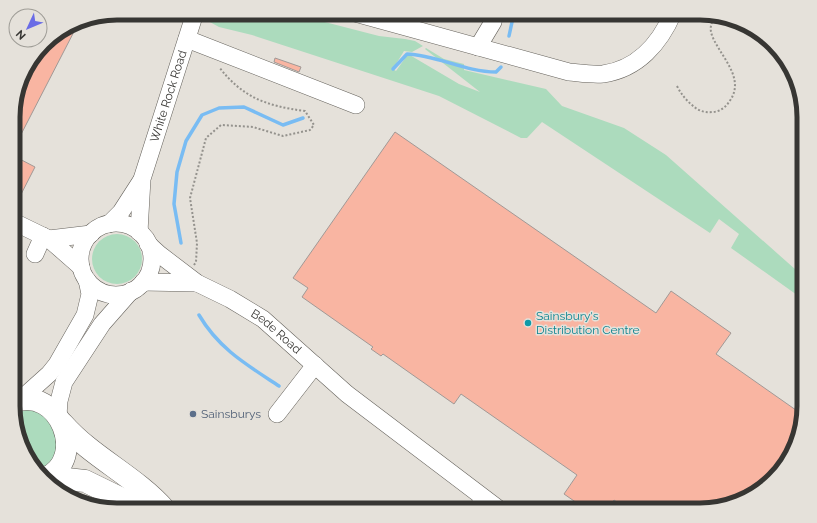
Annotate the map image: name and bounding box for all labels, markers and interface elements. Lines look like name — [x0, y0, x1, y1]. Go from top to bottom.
north arrow — [8, 8, 48, 48]
text: N — [14, 27, 29, 42]
street label: White Rock Road — [147, 48, 190, 144]
street label: Bede Road — [249, 306, 304, 357]
place label: Sainsbury's Distribution Centre — [536, 309, 640, 337]
marker: Sainsbury's Distribution Centre — [523, 318, 533, 328]
place label: Sainsburys — [201, 407, 261, 421]
marker: Sainsburys — [188, 409, 198, 419]

